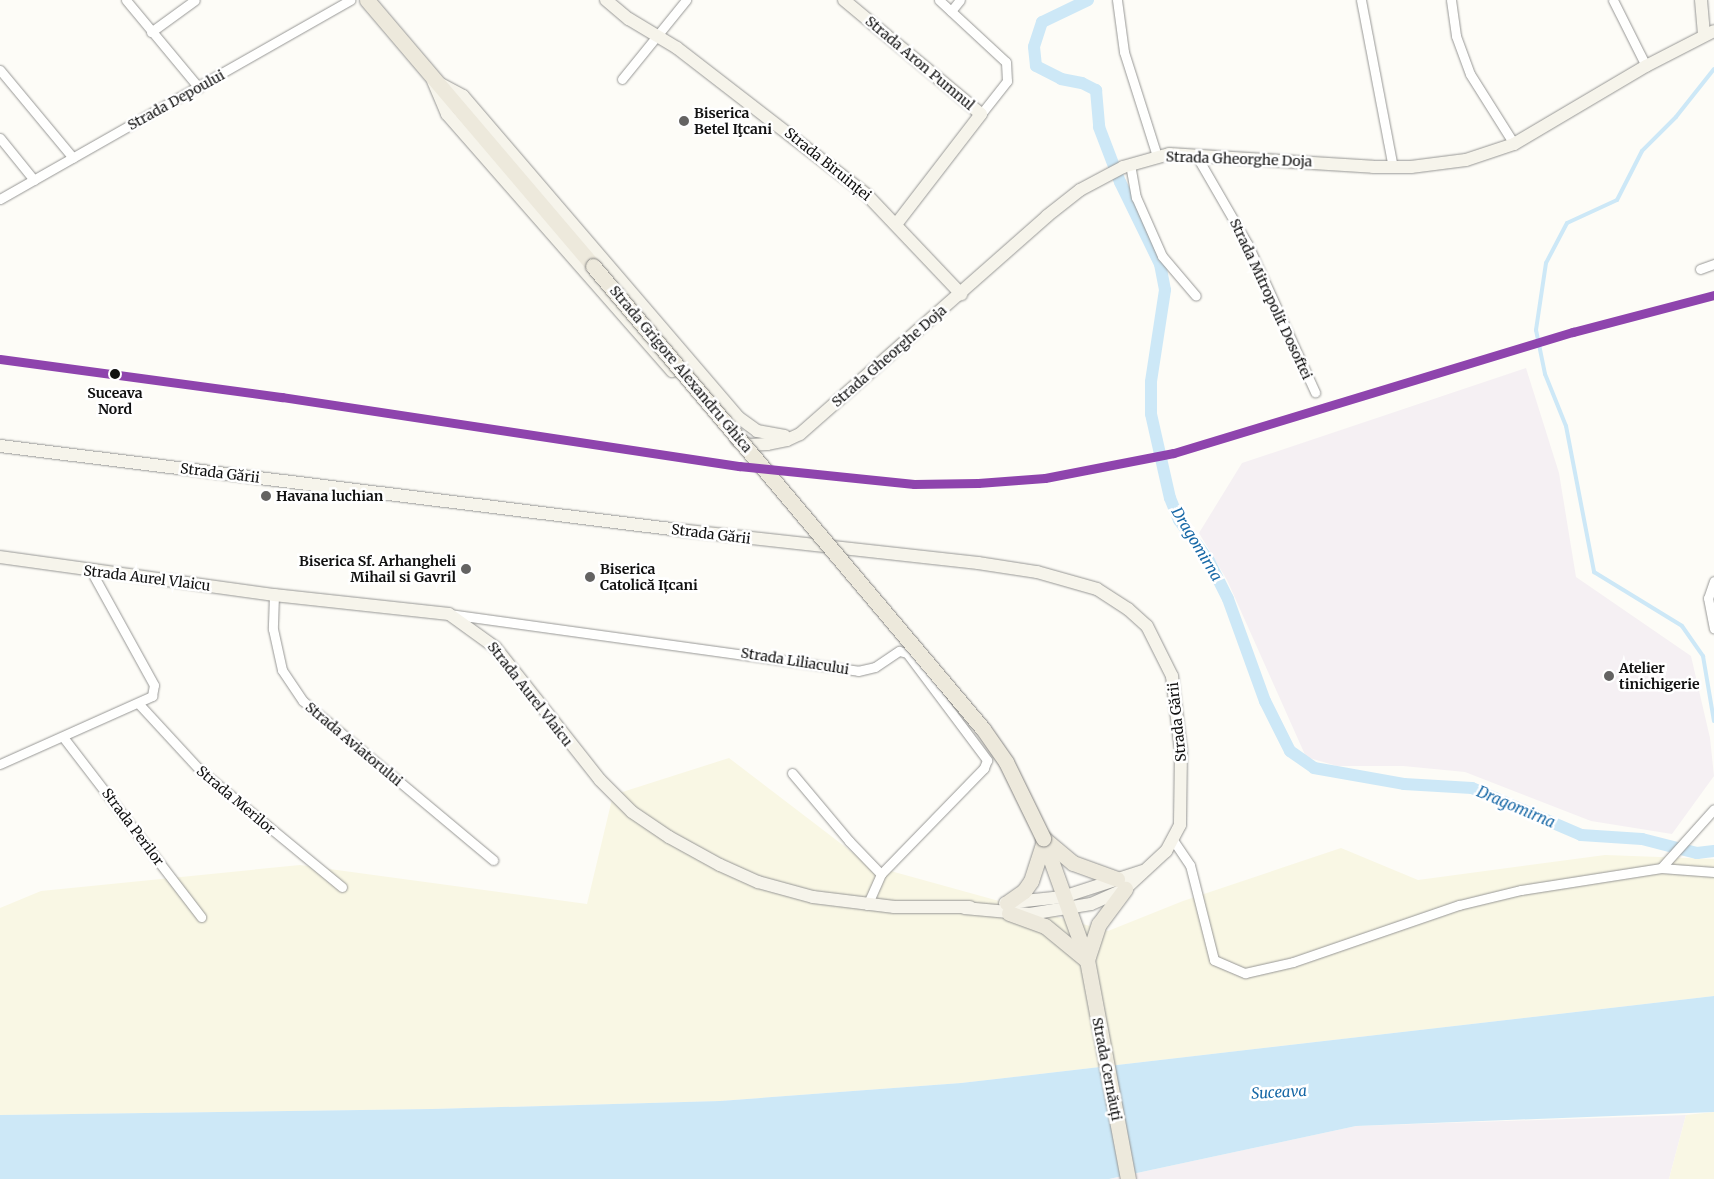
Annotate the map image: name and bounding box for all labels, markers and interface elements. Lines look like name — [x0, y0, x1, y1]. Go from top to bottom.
street label: Strada Aron Pumnul — [862, 12, 978, 114]
street label: Strada Depoului — [125, 66, 227, 134]
place label: Biserica Betel Iţcani — [694, 105, 772, 138]
marker: Biserica Betel Iţcani — [678, 115, 690, 127]
street label: Strada Biruinței — [781, 124, 875, 204]
street label: Strada Gheorghe Doja — [1165, 148, 1313, 170]
street label: Strada Mitropolit Dosoftei — [1226, 216, 1316, 382]
street label: Strada Grigore Alexandru Ghica — [606, 282, 756, 456]
street label: Strada Gheorghe Doja — [828, 302, 950, 410]
marker: Suceava Nord — [106, 365, 124, 383]
place label: Suceava Nord — [87, 385, 143, 418]
street label: Strada Gării — [179, 460, 261, 486]
place label: Havana luchian — [276, 488, 383, 504]
marker: Havana luchian — [260, 490, 272, 502]
water label: Dragomirna — [1168, 504, 1226, 584]
street label: Strada Gării — [670, 521, 752, 547]
place label: Biserica Sf. Arhangheli Mihail si Gavril — [299, 553, 456, 586]
place label: Biserica Catolică Ițcani — [600, 561, 698, 594]
street label: Strada Aurel Vlaicu — [83, 562, 211, 594]
marker: Biserica Sf. Arhangheli Mihail si Gavril — [460, 563, 472, 575]
marker: Biserica Catolică Ițcani — [584, 571, 596, 583]
street label: Strada Aurel Vlaicu — [484, 638, 576, 750]
street label: Strada Liliacului — [740, 644, 850, 678]
place label: Atelier tinichigerie — [1619, 660, 1700, 692]
marker: Atelier tinichigerie — [1603, 670, 1615, 682]
street label: Strada Gării — [1164, 681, 1190, 763]
street label: Strada Aviatorului — [302, 699, 406, 789]
street label: Strada Merilor — [193, 762, 279, 838]
water label: Dragomirna — [1474, 782, 1558, 832]
street label: Strada Perilor — [98, 785, 168, 869]
street label: Strada Cernăuți — [1089, 1016, 1125, 1122]
water label: Suceava — [1251, 1082, 1307, 1102]

